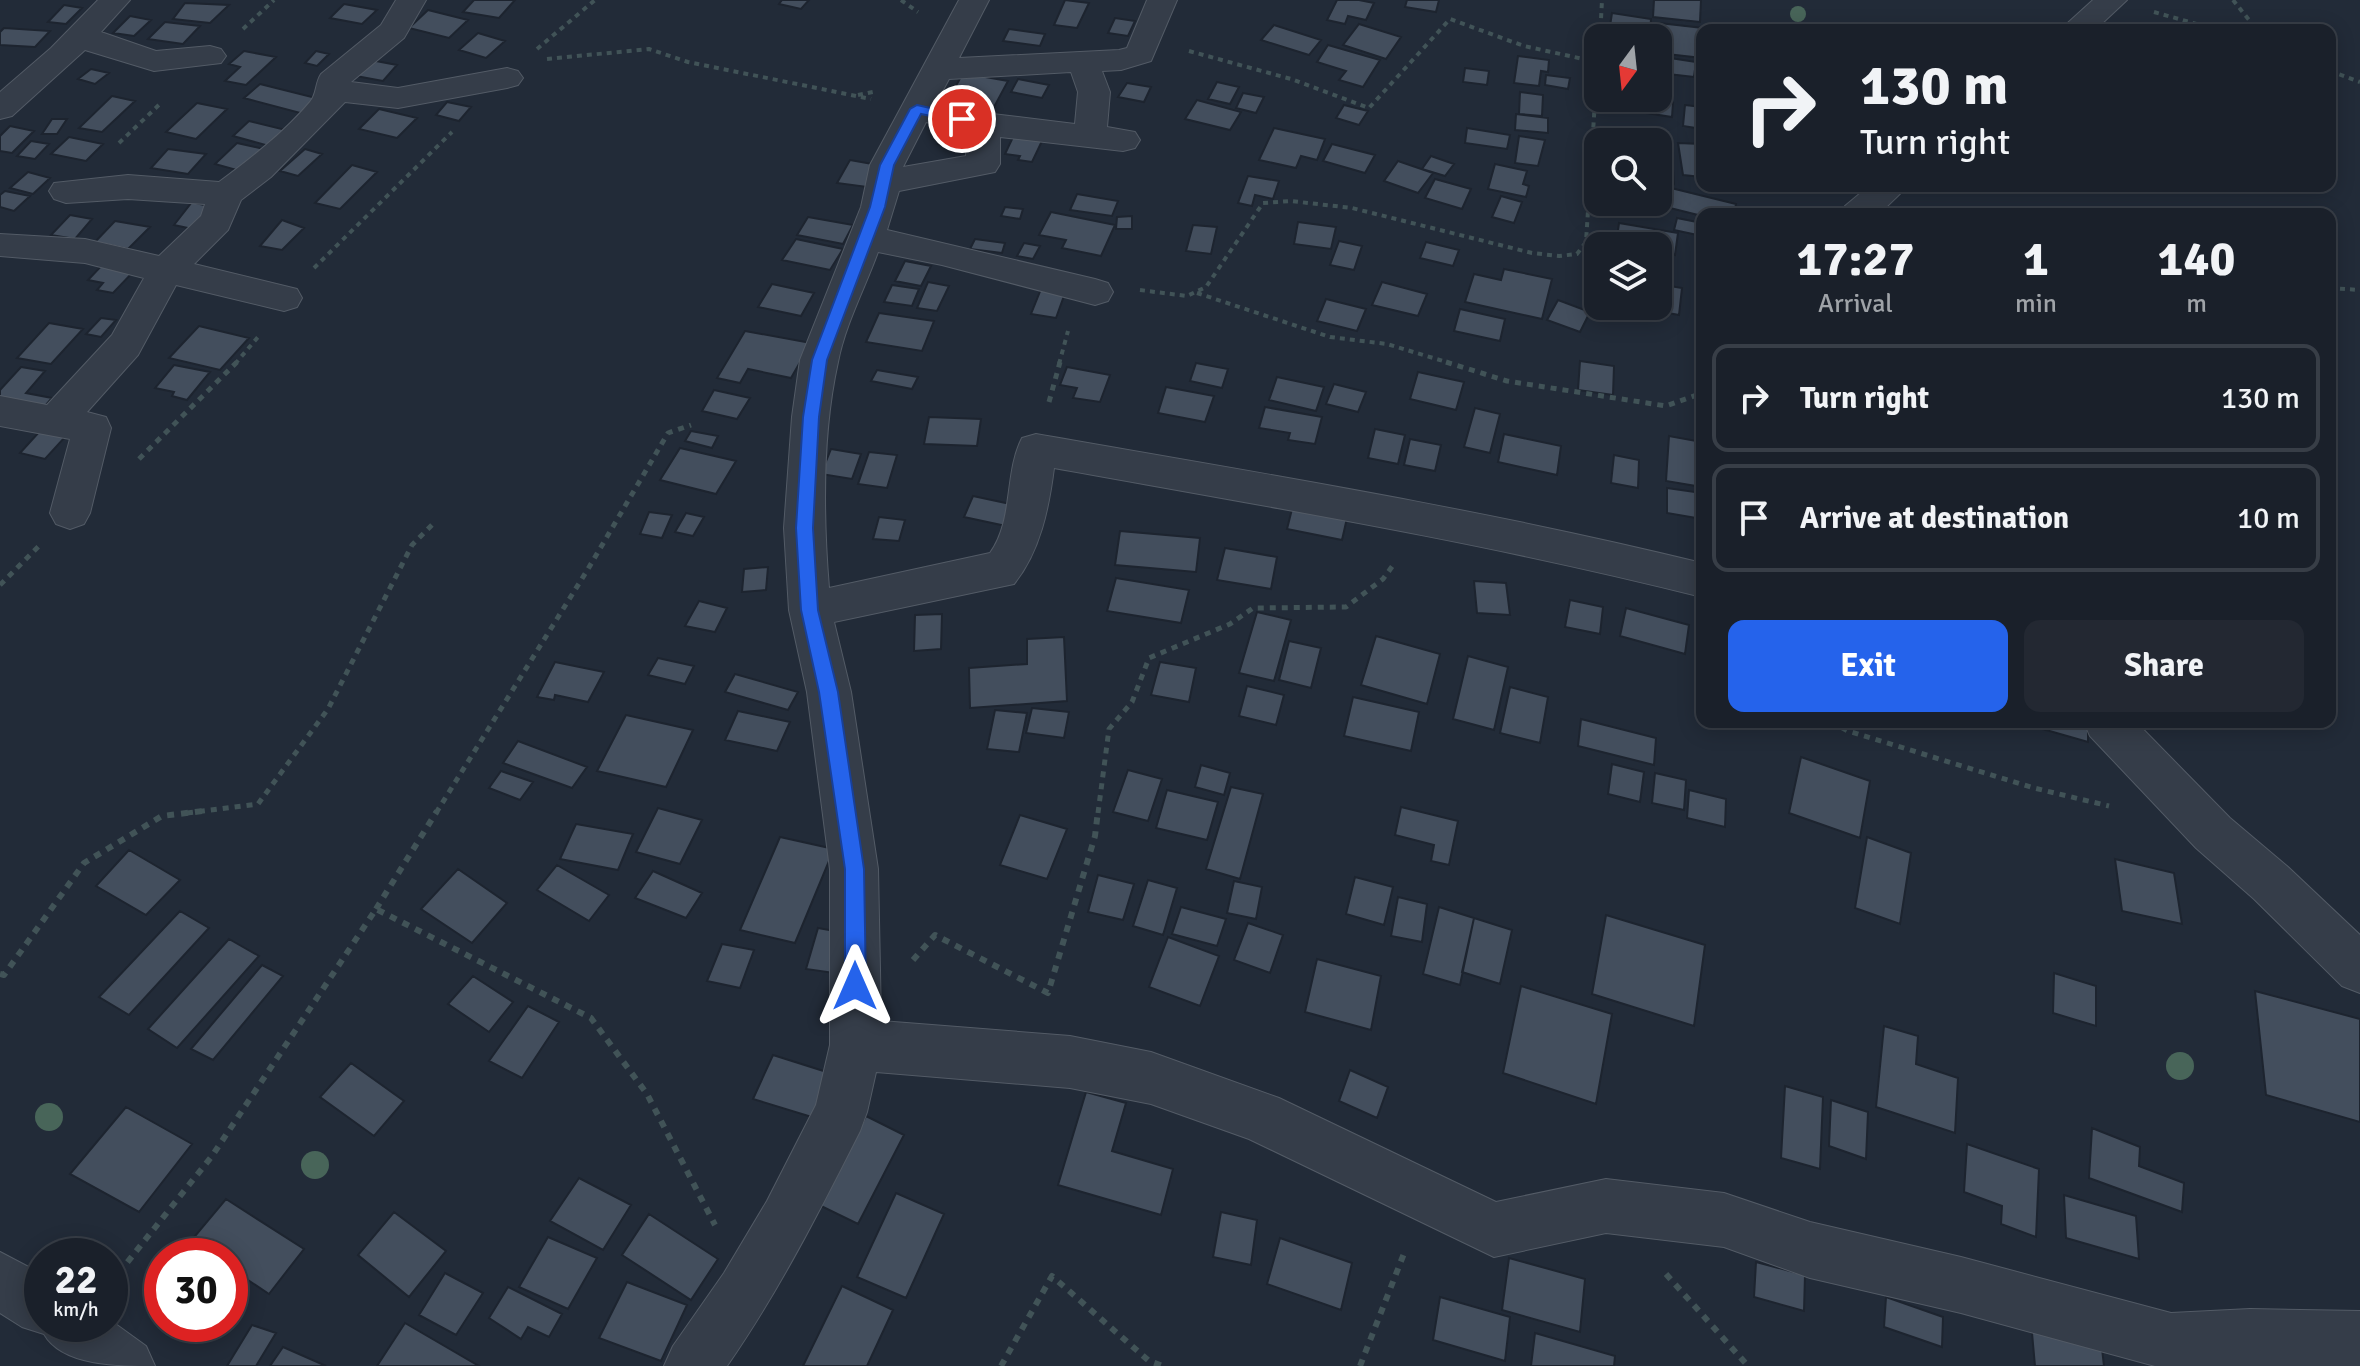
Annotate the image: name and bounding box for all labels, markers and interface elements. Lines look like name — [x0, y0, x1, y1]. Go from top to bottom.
north arrow — [1584, 24, 1672, 112]
map controls — [1584, 24, 1672, 320]
text: 130 m — [1860, 51, 2008, 120]
icon: right — [1728, 56, 1832, 160]
pin — [928, 85, 996, 153]
icon: arrive — [940, 97, 984, 141]
text: Turn right — [1860, 120, 2010, 165]
button: search — [1584, 128, 1672, 216]
text: 17:27 — [1797, 230, 1914, 289]
text: 1 — [2023, 230, 2049, 289]
text: 140 — [2158, 230, 2235, 289]
button: layers — [1584, 232, 1672, 320]
text: Arrival — [1818, 288, 1893, 320]
text: min — [2015, 288, 2057, 320]
text: m — [2186, 288, 2207, 320]
icon: right — [1732, 376, 1776, 420]
text: Turn right — [1800, 380, 1929, 417]
text: 130 m — [2221, 380, 2300, 417]
icon: arrive — [1732, 496, 1776, 540]
text: Arrive at destination — [1800, 500, 2069, 537]
text: 10 m — [2237, 500, 2300, 537]
button: Exit — [1728, 620, 2008, 712]
button: Share — [2024, 620, 2304, 712]
position arrow — [813, 944, 897, 1028]
speed limit sign: 30 — [144, 1238, 248, 1342]
text: 22 — [54, 1255, 98, 1305]
text: km/h — [53, 1297, 99, 1322]

